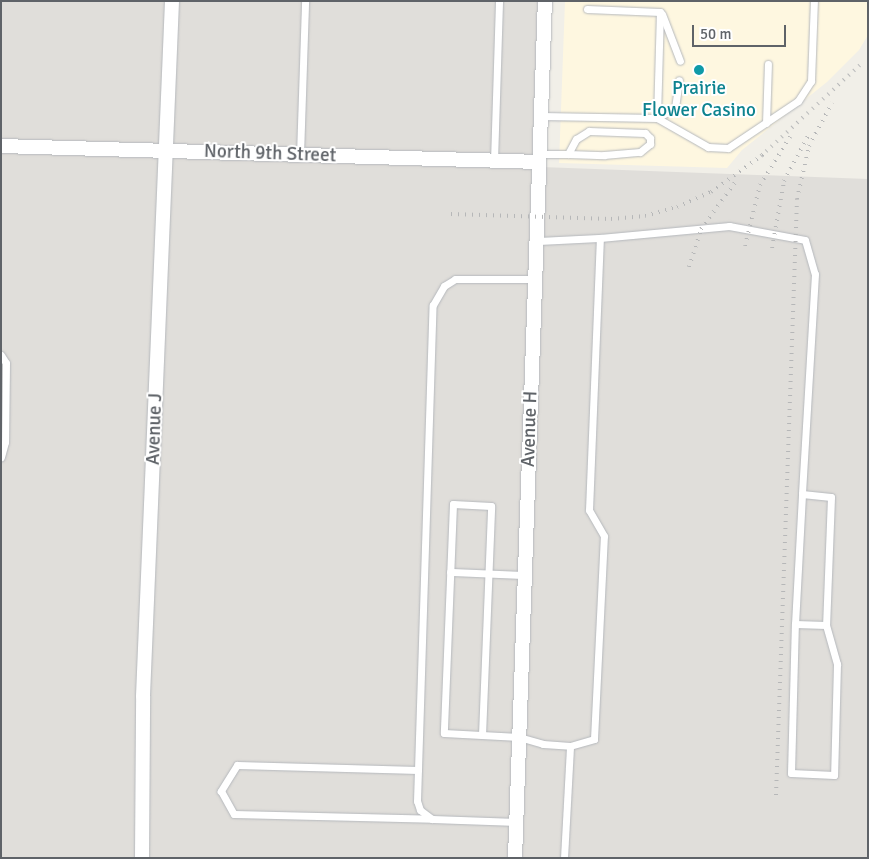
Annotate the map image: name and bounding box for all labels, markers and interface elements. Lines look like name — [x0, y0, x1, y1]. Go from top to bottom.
scale bar — [694, 15, 788, 47]
text: 50 m — [700, 25, 731, 43]
marker: Prairie Flower Casino — [693, 64, 705, 76]
place label: Prairie Flower Casino — [642, 78, 756, 122]
street label: North 9th Street — [203, 140, 337, 168]
street label: Avenue H — [517, 390, 543, 468]
street label: Avenue J — [142, 393, 168, 465]

